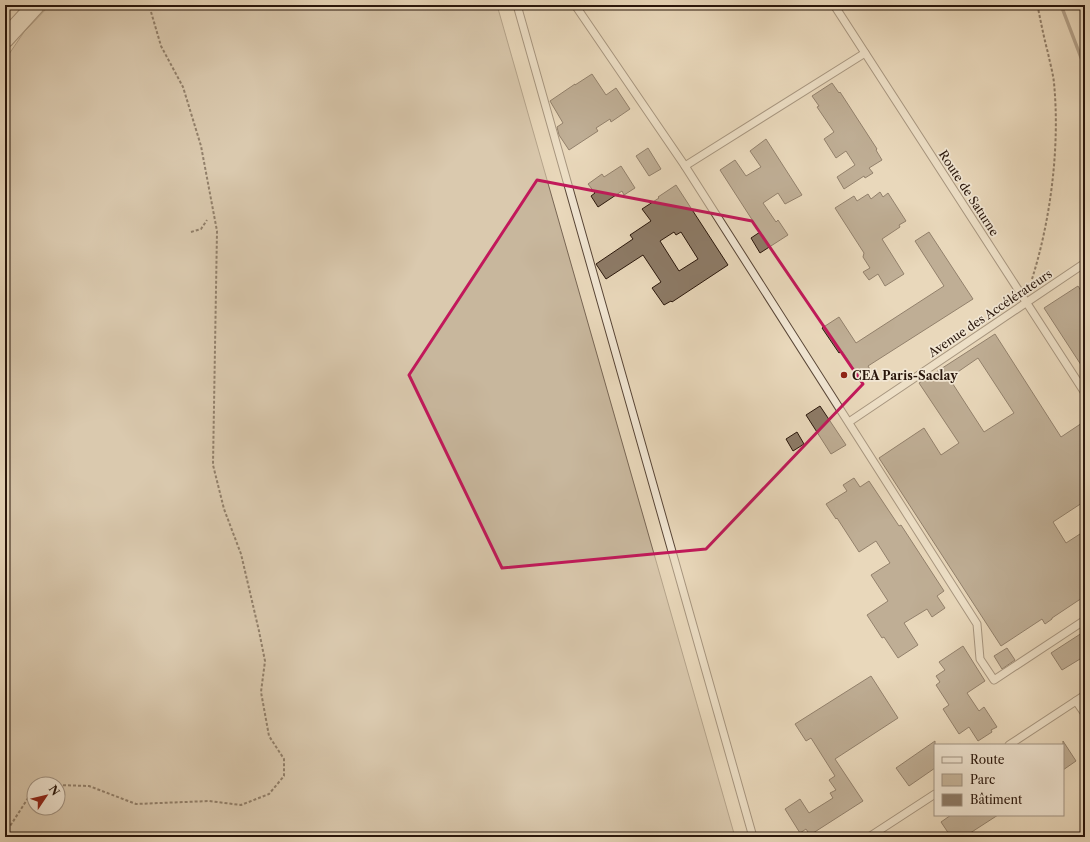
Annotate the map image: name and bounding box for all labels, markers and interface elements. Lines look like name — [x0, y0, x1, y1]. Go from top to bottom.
street label: Route de Saturne — [936, 147, 1002, 239]
street label: Avenue des Accélérateurs — [924, 266, 1055, 361]
place label: CEA Paris-Saclay — [852, 368, 958, 383]
marker: CEA Paris-Saclay — [839, 370, 849, 380]
legend — [934, 744, 1064, 816]
text: Route — [970, 752, 1005, 767]
text: Parc — [970, 772, 995, 787]
north arrow — [26, 776, 66, 816]
text: N — [46, 782, 63, 799]
text: Bâtiment — [970, 792, 1023, 807]

